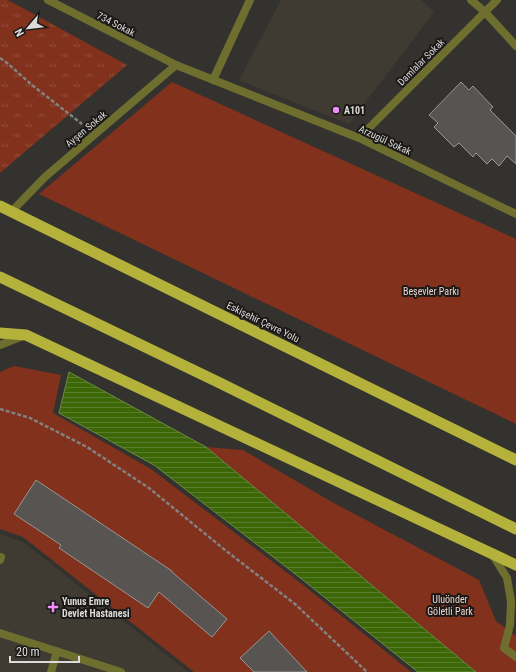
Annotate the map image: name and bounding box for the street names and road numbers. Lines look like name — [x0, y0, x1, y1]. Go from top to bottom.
street label: 734 Sokak — [95, 10, 137, 38]
street label: Damlalar Sokak — [395, 36, 447, 88]
street label: Ayşen Sokak — [63, 108, 109, 149]
street label: Arzugül Sokak — [357, 123, 413, 157]
street label: Eskişehir Çevre Yolu — [225, 300, 301, 344]

